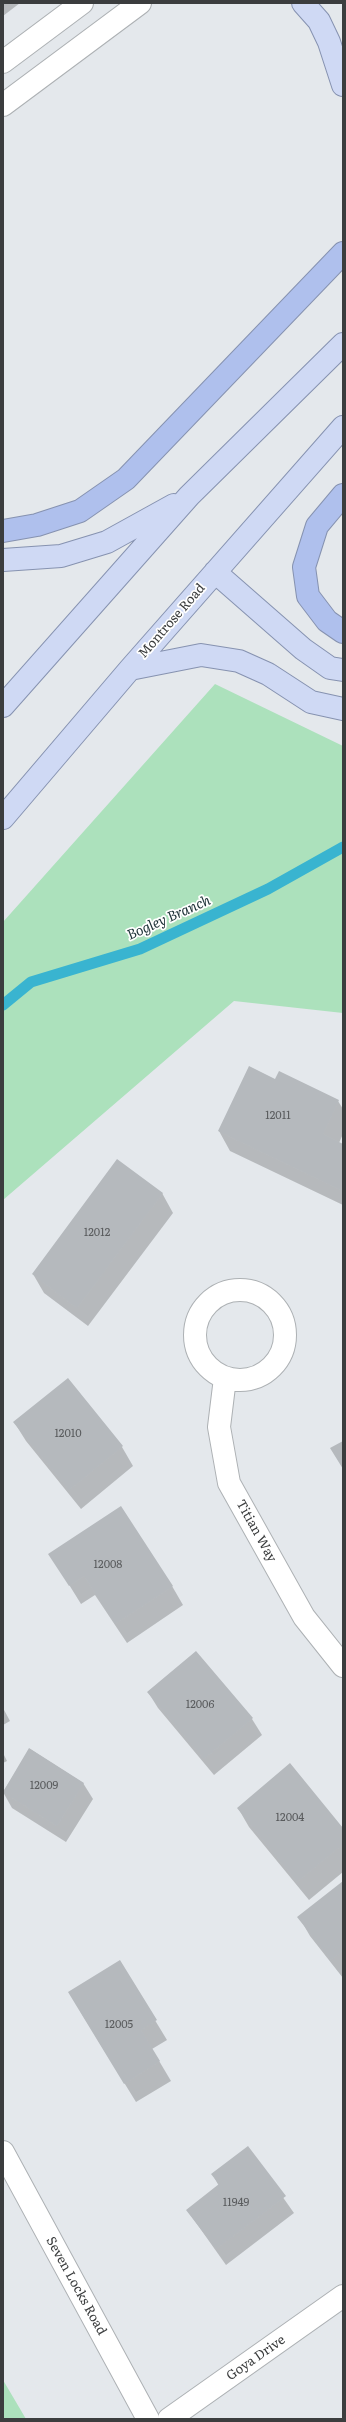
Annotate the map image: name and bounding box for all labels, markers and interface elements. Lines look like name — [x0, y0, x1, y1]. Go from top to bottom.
street label: Montrose Road — [135, 581, 209, 661]
water label: Bogley Branch — [125, 892, 213, 944]
house number: 12011 — [265, 1109, 291, 1123]
house number: 12012 — [84, 1226, 110, 1240]
house number: 12010 — [54, 1427, 82, 1441]
street label: Titian Way — [232, 1497, 280, 1565]
house number: 12008 — [94, 1558, 122, 1572]
house number: 12006 — [186, 1698, 214, 1712]
house number: 12009 — [30, 1779, 58, 1793]
house number: 12004 — [276, 1811, 304, 1825]
house number: 12005 — [105, 2018, 133, 2032]
house number: 11949 — [223, 2196, 249, 2210]
street label: Seven Locks Road — [43, 2234, 109, 2338]
street label: Goya Drive — [224, 2332, 288, 2384]

